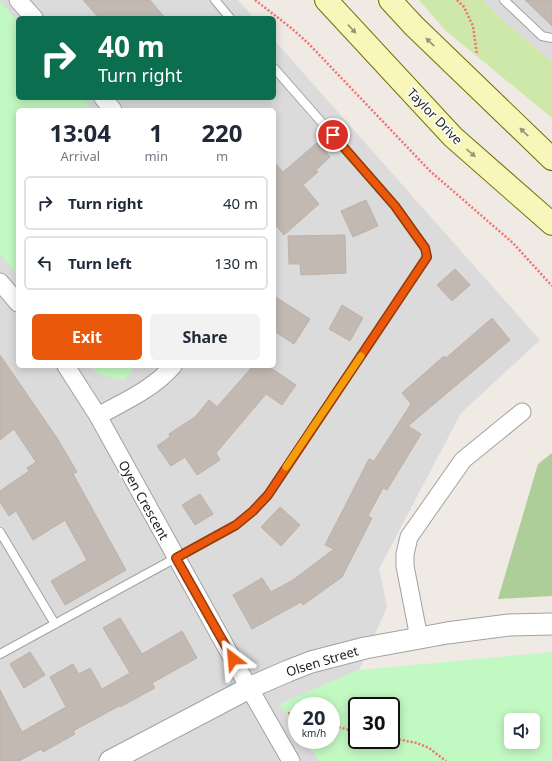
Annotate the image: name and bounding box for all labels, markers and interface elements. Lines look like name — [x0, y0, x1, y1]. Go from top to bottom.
one-way arrow — [347, 24, 357, 34]
text: 40 m — [98, 27, 165, 65]
icon: right — [32, 32, 84, 84]
one-way arrow — [425, 37, 435, 47]
text: Turn right — [98, 63, 182, 87]
street label: Taylor Drive — [403, 84, 467, 148]
text: 13:04 — [49, 116, 111, 149]
text: 1 — [149, 116, 163, 149]
text: 220 — [201, 116, 243, 149]
pin — [316, 118, 350, 152]
icon: arrive — [322, 124, 344, 146]
one-way arrow — [519, 127, 529, 136]
text: Arrival — [60, 147, 100, 165]
text: min — [144, 147, 168, 165]
text: m — [216, 147, 228, 165]
one-way arrow — [466, 148, 476, 158]
icon: right — [34, 192, 56, 214]
text: Turn right — [68, 193, 143, 213]
text: 40 m — [223, 193, 258, 213]
icon: left — [34, 252, 56, 274]
text: Turn left — [68, 253, 132, 273]
text: 130 m — [214, 253, 258, 273]
button: Exit — [32, 314, 142, 360]
button: Share — [150, 314, 260, 360]
street label: Oyen Crescent — [115, 457, 174, 543]
position arrow — [212, 638, 254, 680]
street label: Olsen Street — [284, 641, 361, 681]
speed limit sign: 30 — [348, 697, 400, 749]
text: 20 — [303, 704, 325, 731]
map controls — [504, 713, 540, 749]
button: sound — [504, 713, 540, 749]
text: km/h — [302, 726, 326, 740]

